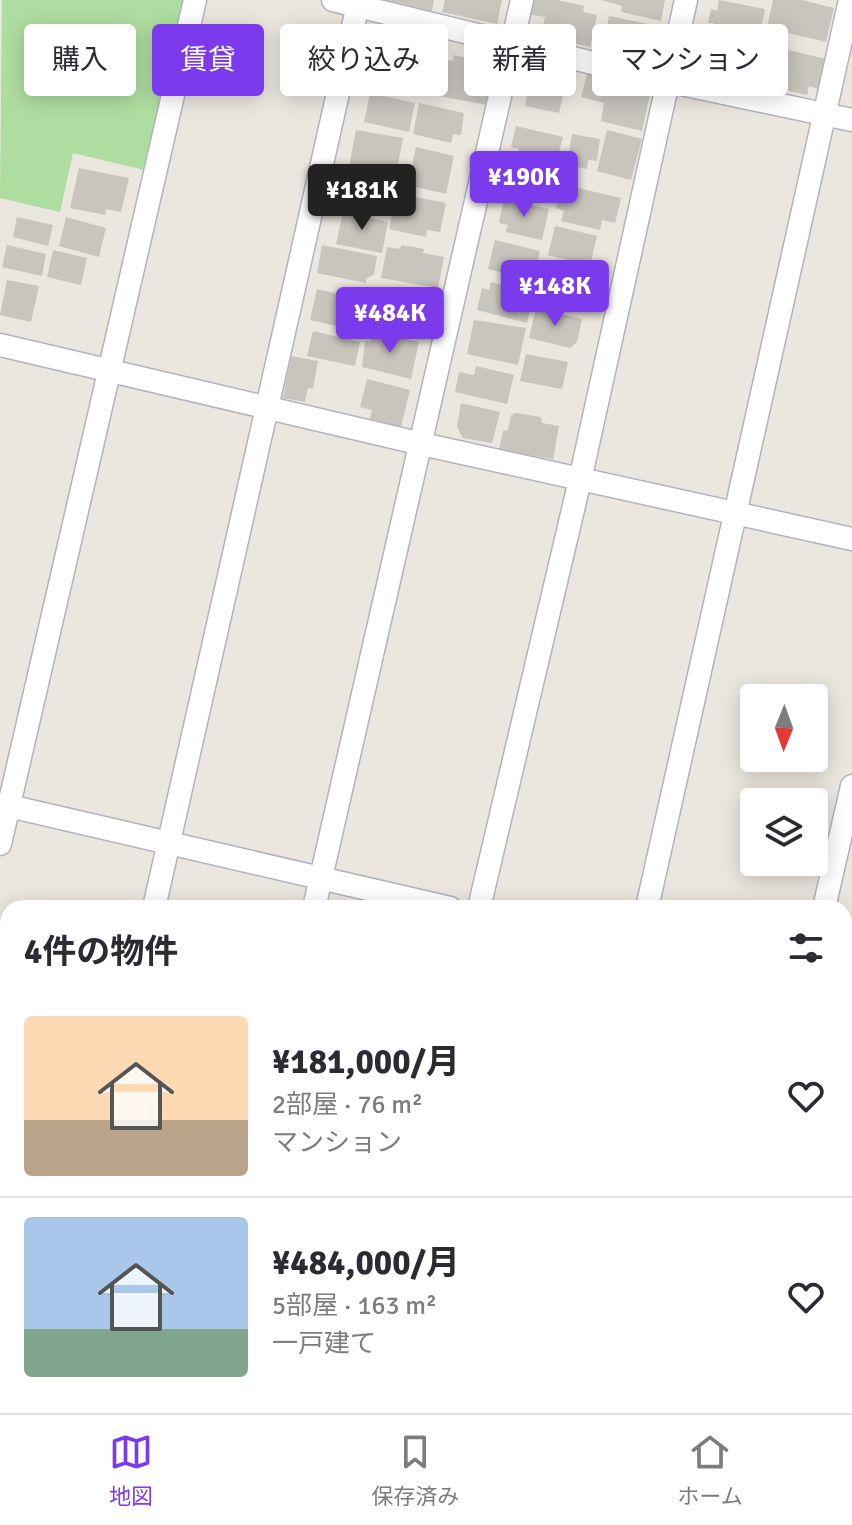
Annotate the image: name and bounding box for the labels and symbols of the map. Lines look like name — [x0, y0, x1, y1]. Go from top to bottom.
pin: ¥190K — [468, 151, 580, 219]
pin: ¥181K — [306, 164, 418, 232]
pin: ¥148K — [499, 260, 611, 328]
pin: ¥484K — [334, 287, 446, 355]
north arrow — [740, 684, 828, 772]

